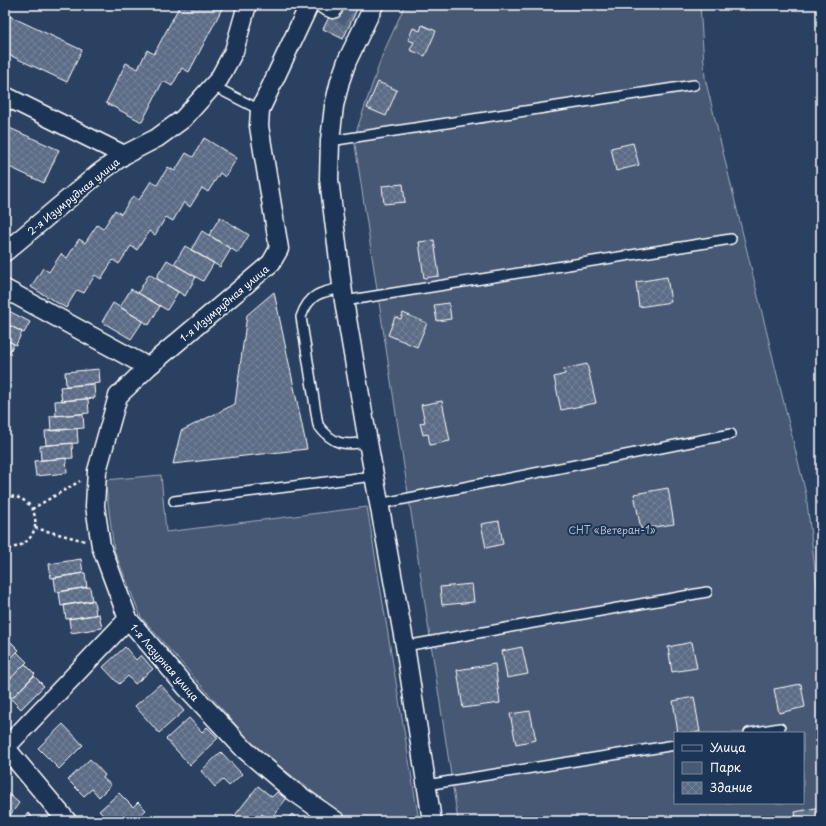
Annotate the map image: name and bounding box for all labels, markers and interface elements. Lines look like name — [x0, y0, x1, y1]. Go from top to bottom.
street label: 2-я Изумрудная улица — [24, 154, 124, 239]
street label: 1-я Изумрудная улица — [176, 261, 273, 346]
park label: СНТ «Ветеран-1» — [569, 522, 656, 537]
street label: 1-я Лазурная улица — [126, 620, 203, 705]
legend — [674, 732, 804, 804]
text: Улица — [710, 738, 746, 756]
text: Парк — [710, 758, 742, 776]
text: Здание — [710, 778, 752, 796]

